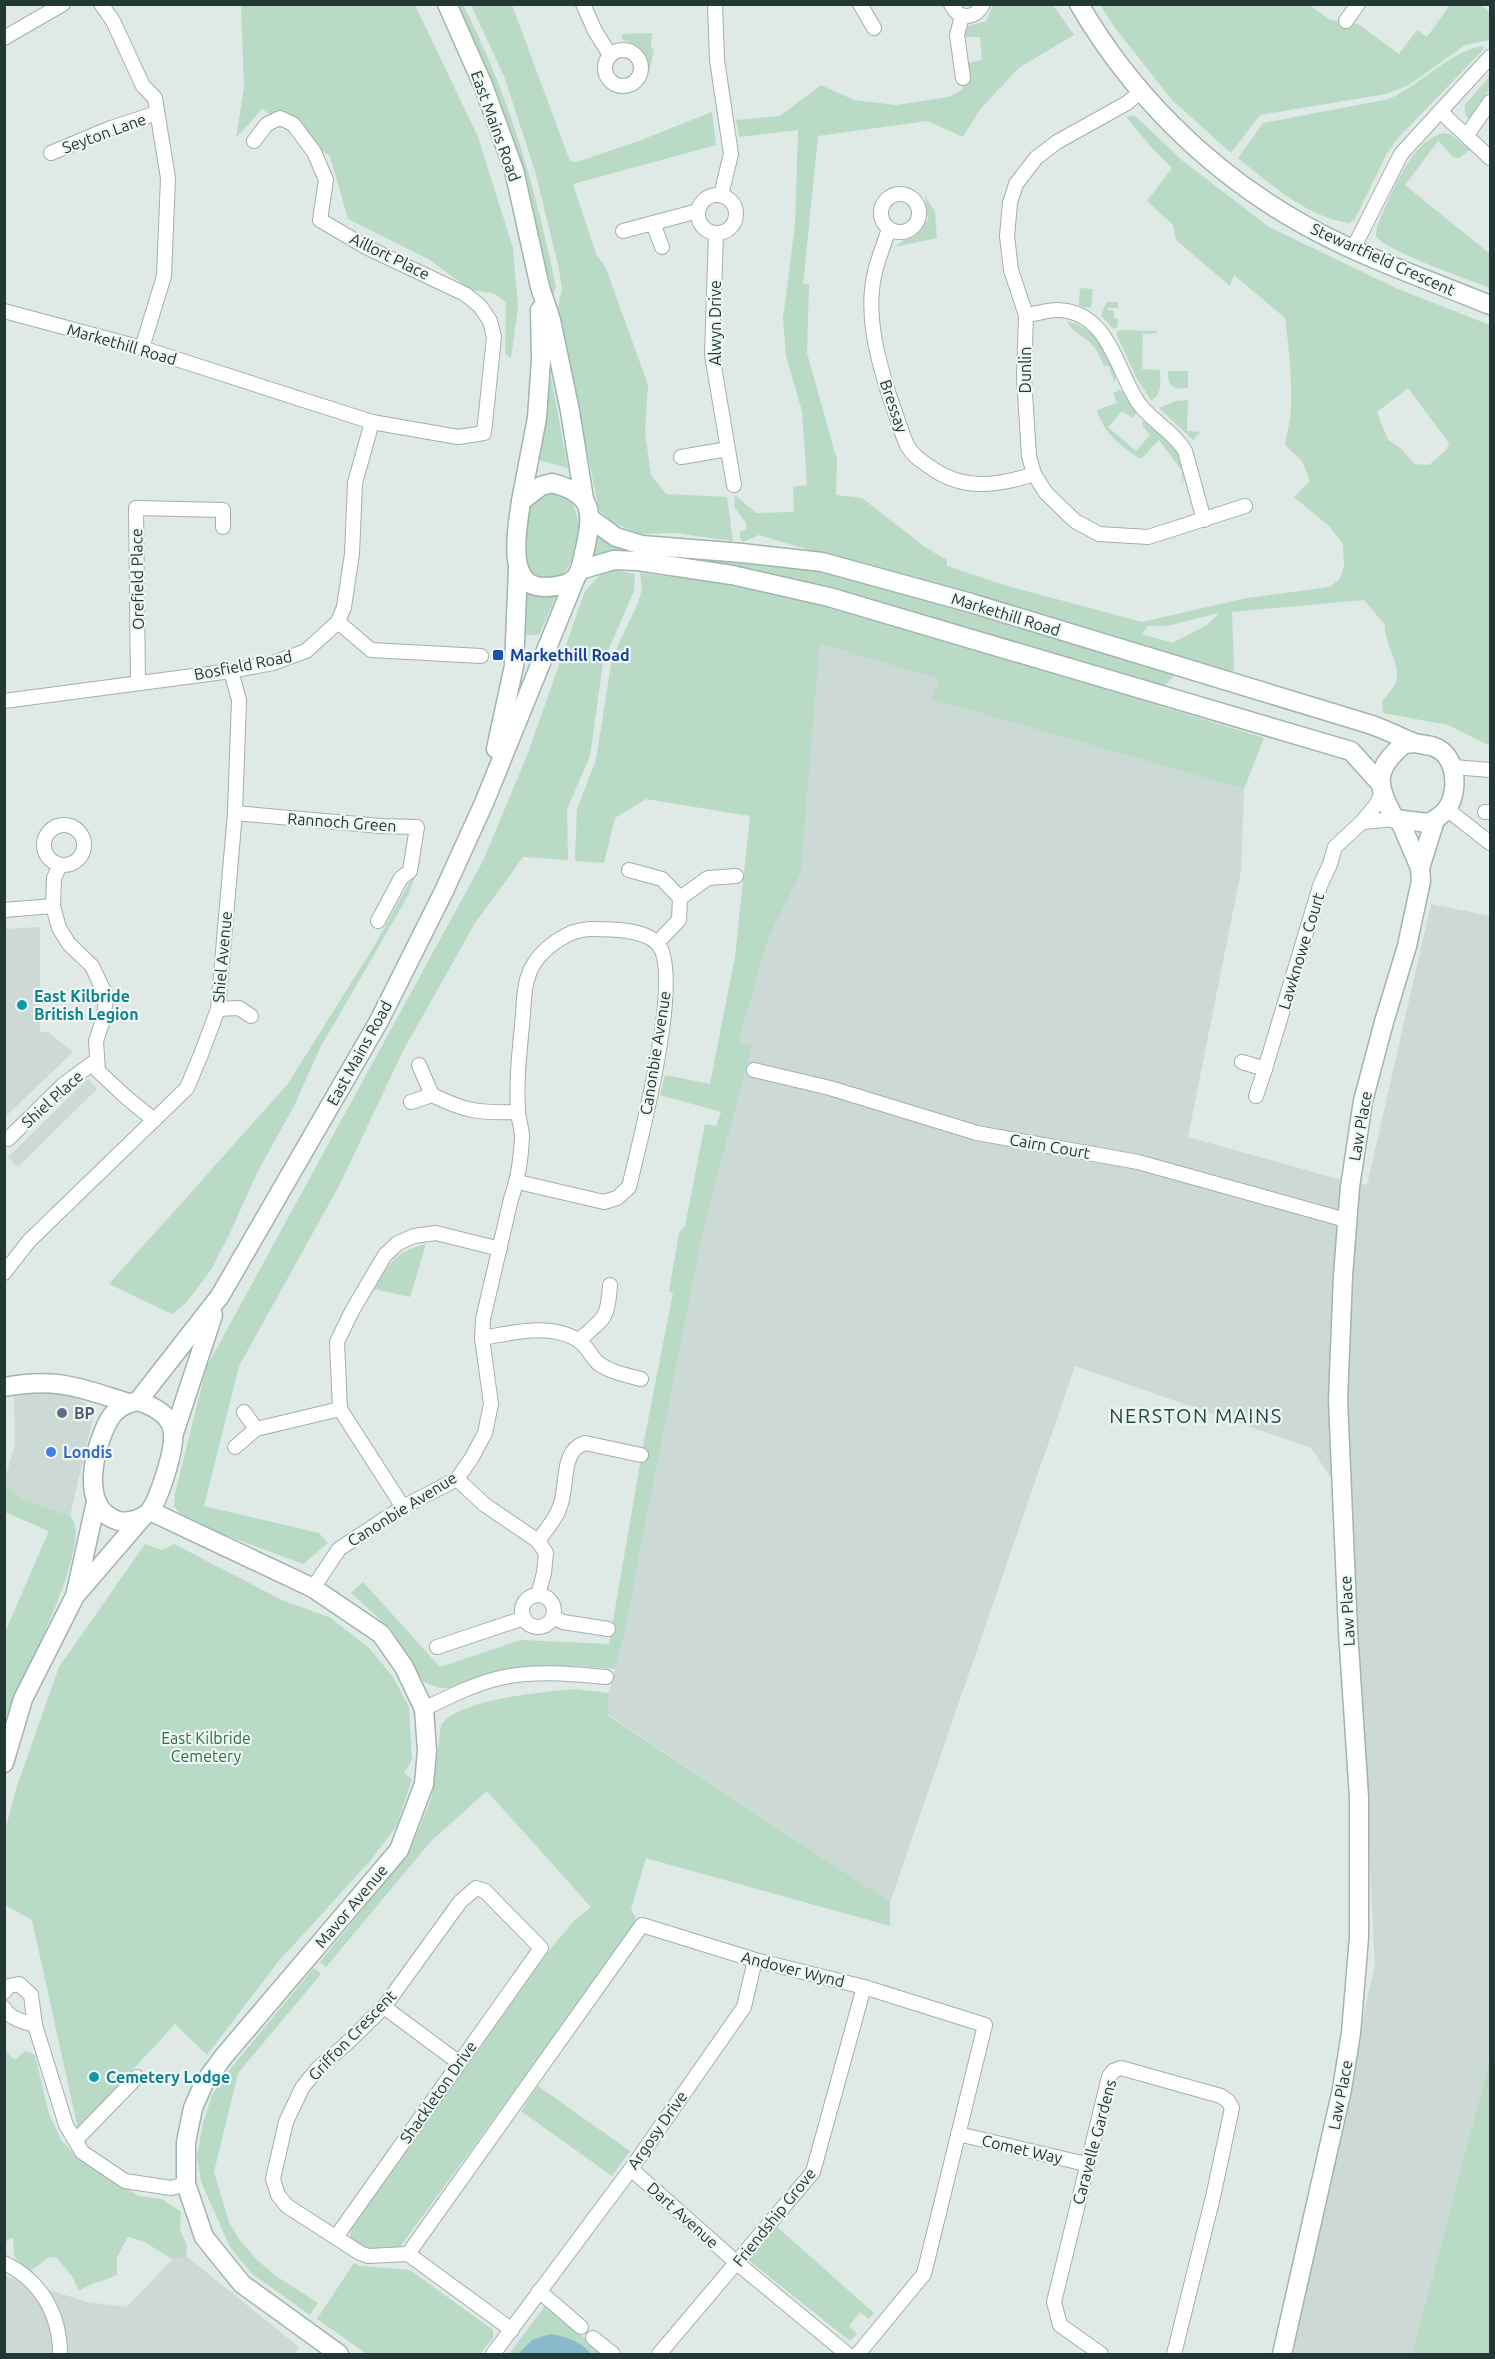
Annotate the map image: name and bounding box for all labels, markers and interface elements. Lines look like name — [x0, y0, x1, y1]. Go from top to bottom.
street label: East Mains Road — [468, 68, 524, 184]
street label: Seyton Lane — [60, 110, 148, 156]
street label: Stewartfield Crescent — [1308, 219, 1458, 299]
street label: Aillort Place — [347, 229, 433, 283]
street label: Alwyn Drive — [706, 280, 724, 366]
street label: Markethill Road — [65, 320, 179, 368]
street label: Dunlin — [1016, 347, 1034, 393]
street label: Bressay — [877, 377, 912, 435]
street label: Orefield Place — [127, 528, 147, 630]
street label: Markethill Road — [949, 589, 1063, 639]
place label: Markethill Road — [510, 646, 629, 664]
street label: Bosfield Road — [193, 647, 293, 683]
marker: Markethill Road — [491, 648, 505, 662]
street label: Rannoch Green — [287, 809, 397, 835]
street label: Lawknowe Court — [1275, 890, 1327, 1011]
street label: Shiel Avenue — [209, 910, 235, 1004]
place label: East Kilbride British Legion — [34, 987, 139, 1023]
street label: Canonbie Avenue — [636, 990, 674, 1116]
marker: East Kilbride British Legion — [15, 998, 29, 1012]
street label: East Mains Road — [323, 998, 395, 1108]
street label: Shiel Place — [18, 1067, 86, 1131]
street label: Law Place — [1345, 1090, 1375, 1162]
street label: Cairn Court — [1008, 1130, 1092, 1162]
place label: BP — [74, 1404, 95, 1422]
district label: NERSTON MAINS — [1109, 1404, 1283, 1427]
marker: BP — [55, 1406, 69, 1420]
place label: Londis — [63, 1443, 112, 1461]
marker: Londis — [44, 1445, 58, 1459]
street label: Canonbie Avenue — [344, 1468, 460, 1550]
street label: Law Place — [1336, 1575, 1358, 1647]
park label: East Kilbride Cemetery — [161, 1729, 251, 1765]
street label: Mavor Avenue — [311, 1861, 391, 1951]
street label: Andover Wynd — [740, 1947, 846, 1991]
street label: Griffon Crescent — [304, 1986, 400, 2084]
street label: Shackleton Drive — [396, 2037, 480, 2147]
street label: Law Place — [1324, 2059, 1356, 2131]
place label: Cemetery Lodge — [106, 2068, 230, 2086]
marker: Cemetery Lodge — [87, 2070, 101, 2084]
street label: Caravelle Gardens — [1069, 2077, 1119, 2207]
street label: Argosy Drive — [623, 2088, 691, 2172]
street label: Comet Way — [980, 2131, 1064, 2167]
street label: Friendship Grove — [729, 2164, 819, 2270]
street label: Dart Avenue — [644, 2178, 722, 2252]

